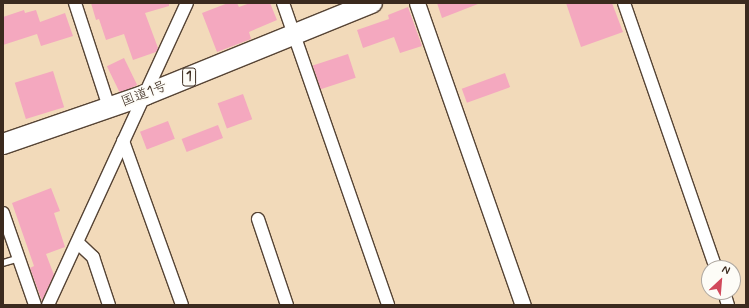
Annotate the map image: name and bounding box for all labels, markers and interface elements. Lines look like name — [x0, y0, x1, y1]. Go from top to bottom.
road number: 1 — [182, 66, 196, 88]
street label: 国道1号 — [118, 78, 170, 110]
north arrow — [701, 260, 741, 300]
text: N — [719, 262, 732, 278]

